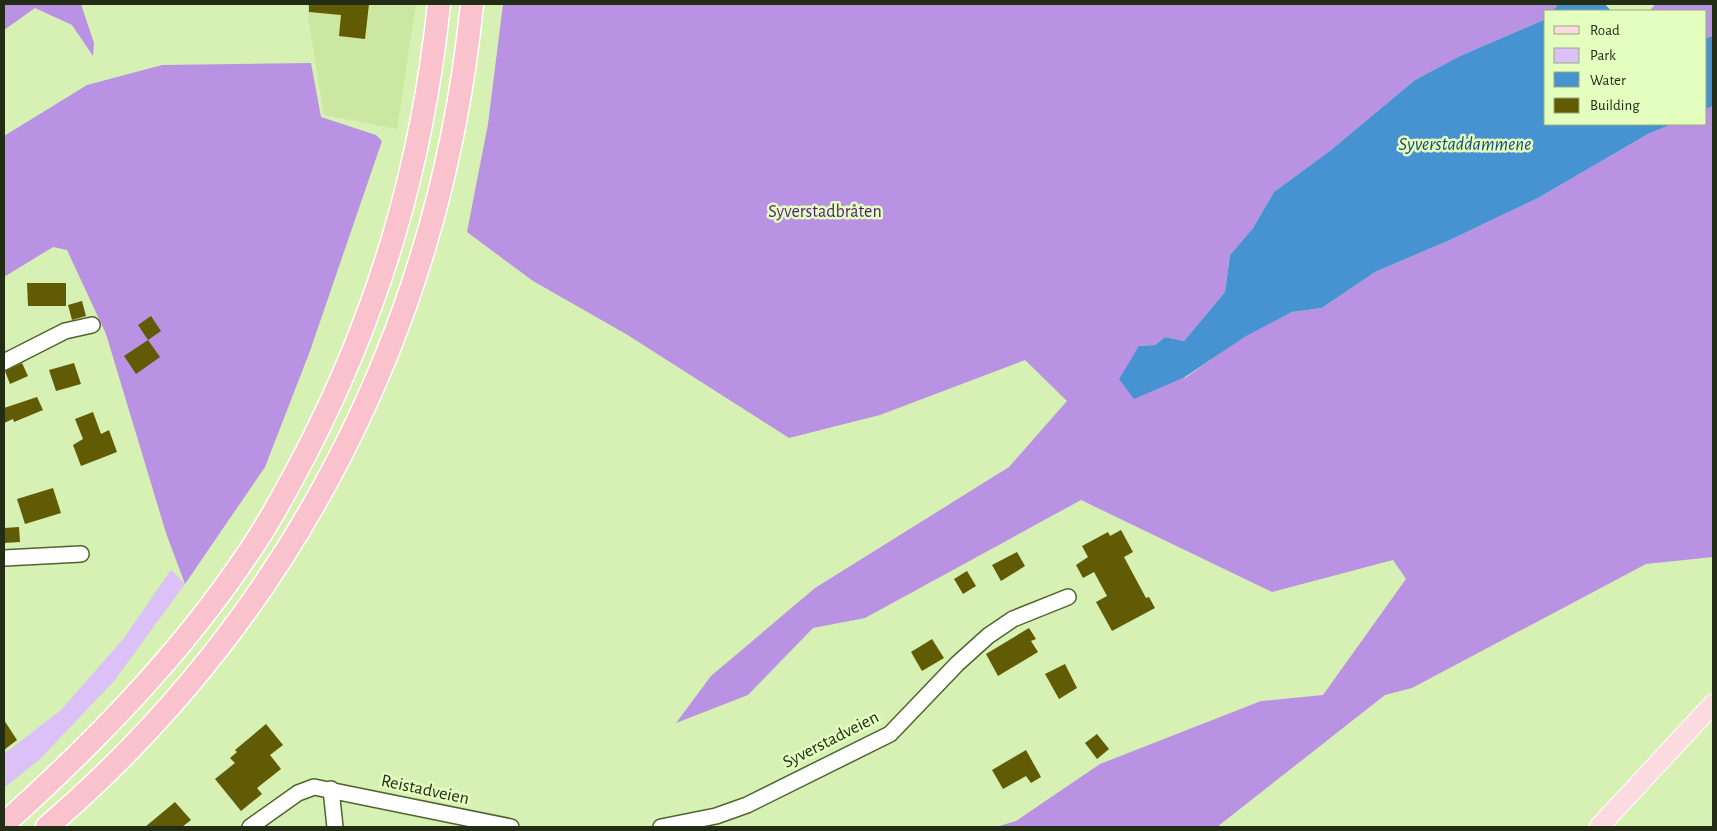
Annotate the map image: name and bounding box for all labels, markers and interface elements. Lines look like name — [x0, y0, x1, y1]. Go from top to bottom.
legend — [1544, 10, 1707, 125]
text: Road — [1590, 23, 1620, 38]
text: Park — [1590, 48, 1616, 63]
text: Water — [1590, 73, 1626, 88]
text: Building — [1590, 98, 1640, 113]
water label: Syverstaddammene — [1399, 135, 1531, 154]
park label: Syverstadbråten — [768, 203, 882, 221]
street label: Syverstadveien — [780, 708, 882, 772]
street label: Reistadveien — [379, 772, 471, 808]

